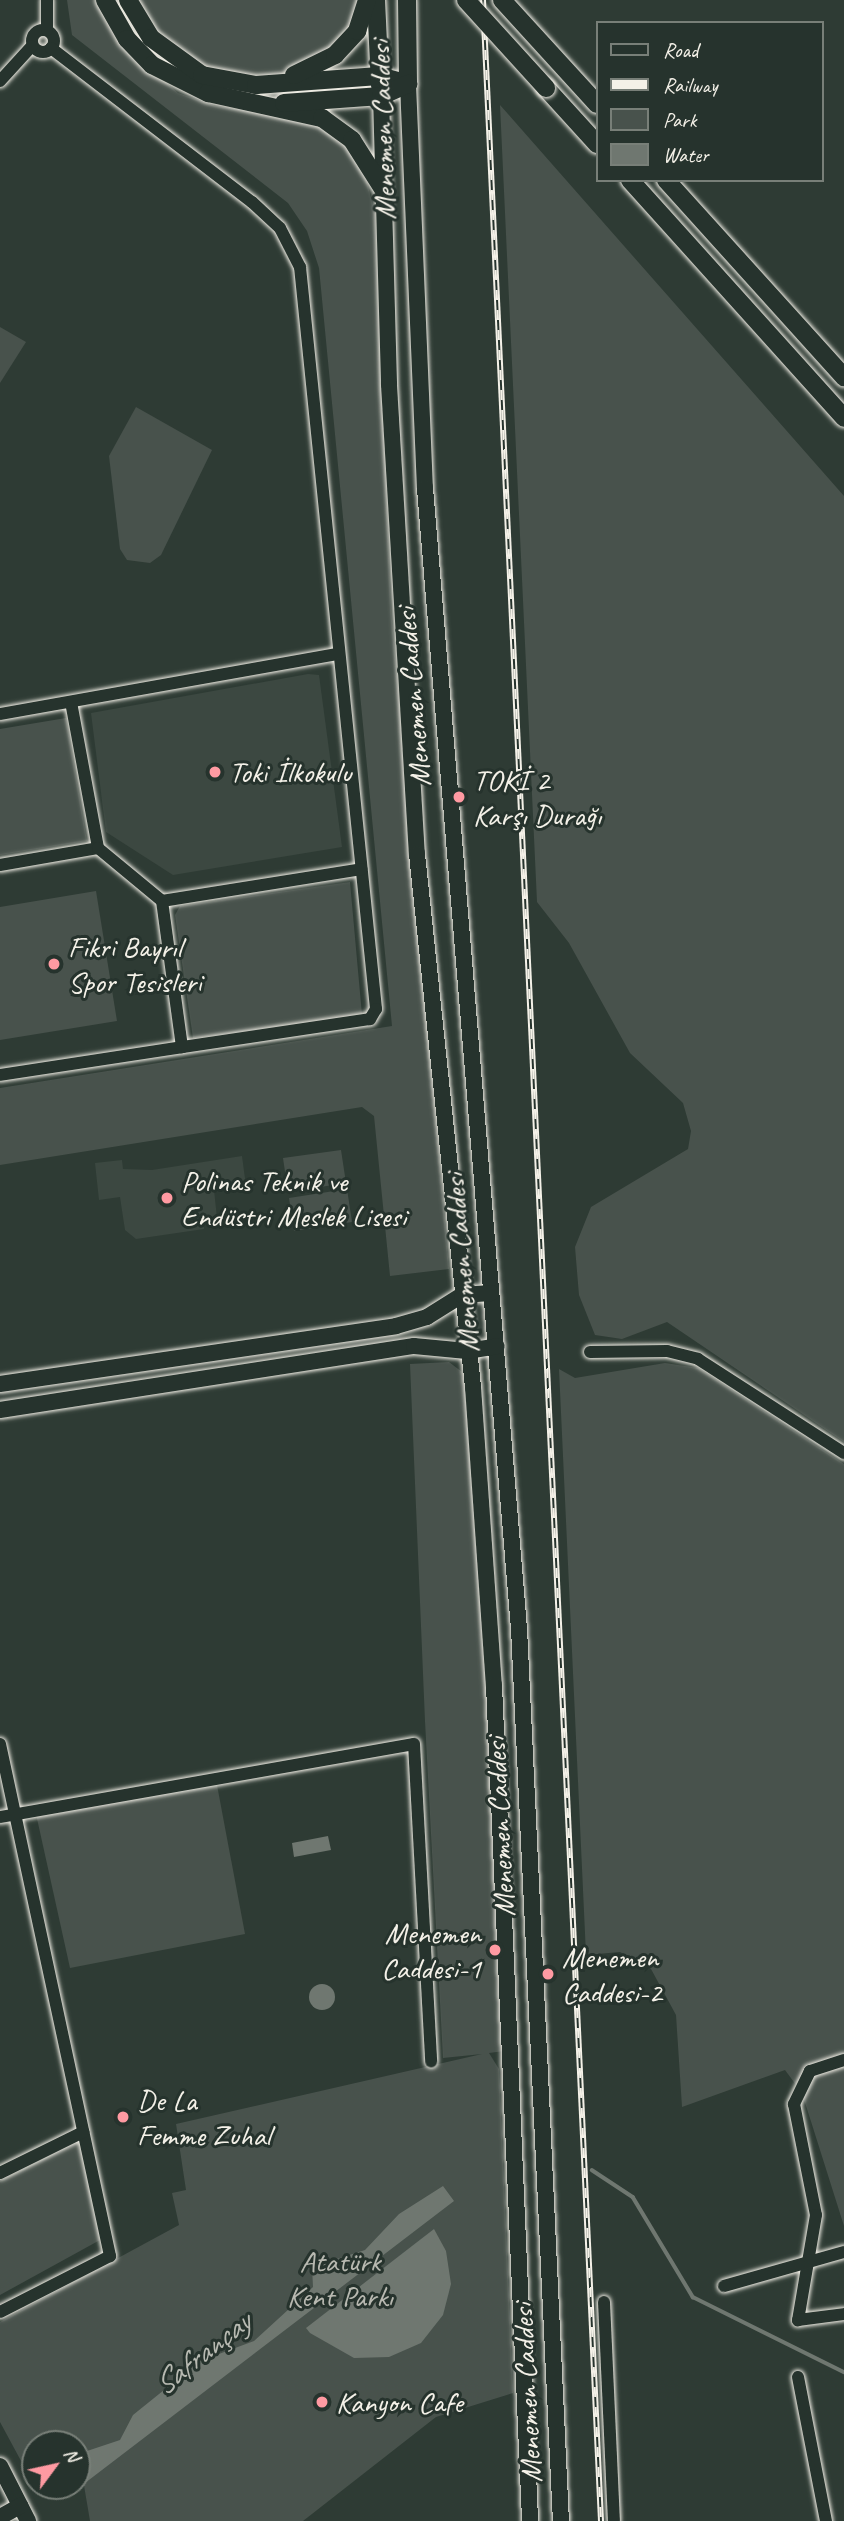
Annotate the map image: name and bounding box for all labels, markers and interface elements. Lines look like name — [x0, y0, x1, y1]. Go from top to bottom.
legend — [596, 21, 823, 182]
text: Road — [663, 37, 698, 63]
street label: Menemen Caddesi — [361, 39, 403, 221]
text: Railway — [663, 72, 717, 98]
text: Park — [663, 107, 696, 133]
text: Water — [663, 142, 709, 168]
street label: Menemen Caddesi — [387, 606, 439, 788]
place label: Toki İlkokulu — [229, 754, 351, 790]
place label: TOKİ 2 Karşı Durağı — [473, 762, 601, 832]
marker: Toki İlkokulu — [207, 764, 223, 780]
marker: TOKİ 2 Karşı Durağı — [451, 789, 467, 805]
place label: Fikri Bayrıl Spor Tesisleri — [68, 929, 201, 1000]
marker: Fikri Bayrıl Spor Tesisleri — [46, 956, 62, 972]
place label: Polinas Teknik ve Endüstri Meslek Lisesi — [181, 1163, 406, 1234]
street label: Menemen Caddesi — [435, 1172, 487, 1354]
marker: Polinas Teknik ve Endüstri Meslek Lisesi — [159, 1190, 175, 1206]
street label: Menemen Caddesi — [477, 1736, 523, 1918]
place label: Menemen Caddesi-1 — [381, 1915, 481, 1986]
place label: Menemen Caddesi-2 — [562, 1939, 662, 2010]
marker: Menemen Caddesi-1 — [487, 1942, 503, 1958]
marker: Menemen Caddesi-2 — [540, 1966, 556, 1982]
place label: De La Femme Zuhal — [137, 2082, 269, 2152]
marker: De La Femme Zuhal — [115, 2109, 131, 2125]
park label: Atatürk Kent Parkı — [286, 2243, 394, 2314]
street label: Menemen Caddesi — [504, 2302, 550, 2484]
water label: Safrançay — [146, 2304, 258, 2404]
place label: Kanyon Cafe — [336, 2384, 464, 2420]
marker: Kanyon Cafe — [314, 2394, 330, 2410]
north arrow — [21, 2430, 91, 2500]
text: N — [59, 2443, 85, 2466]

